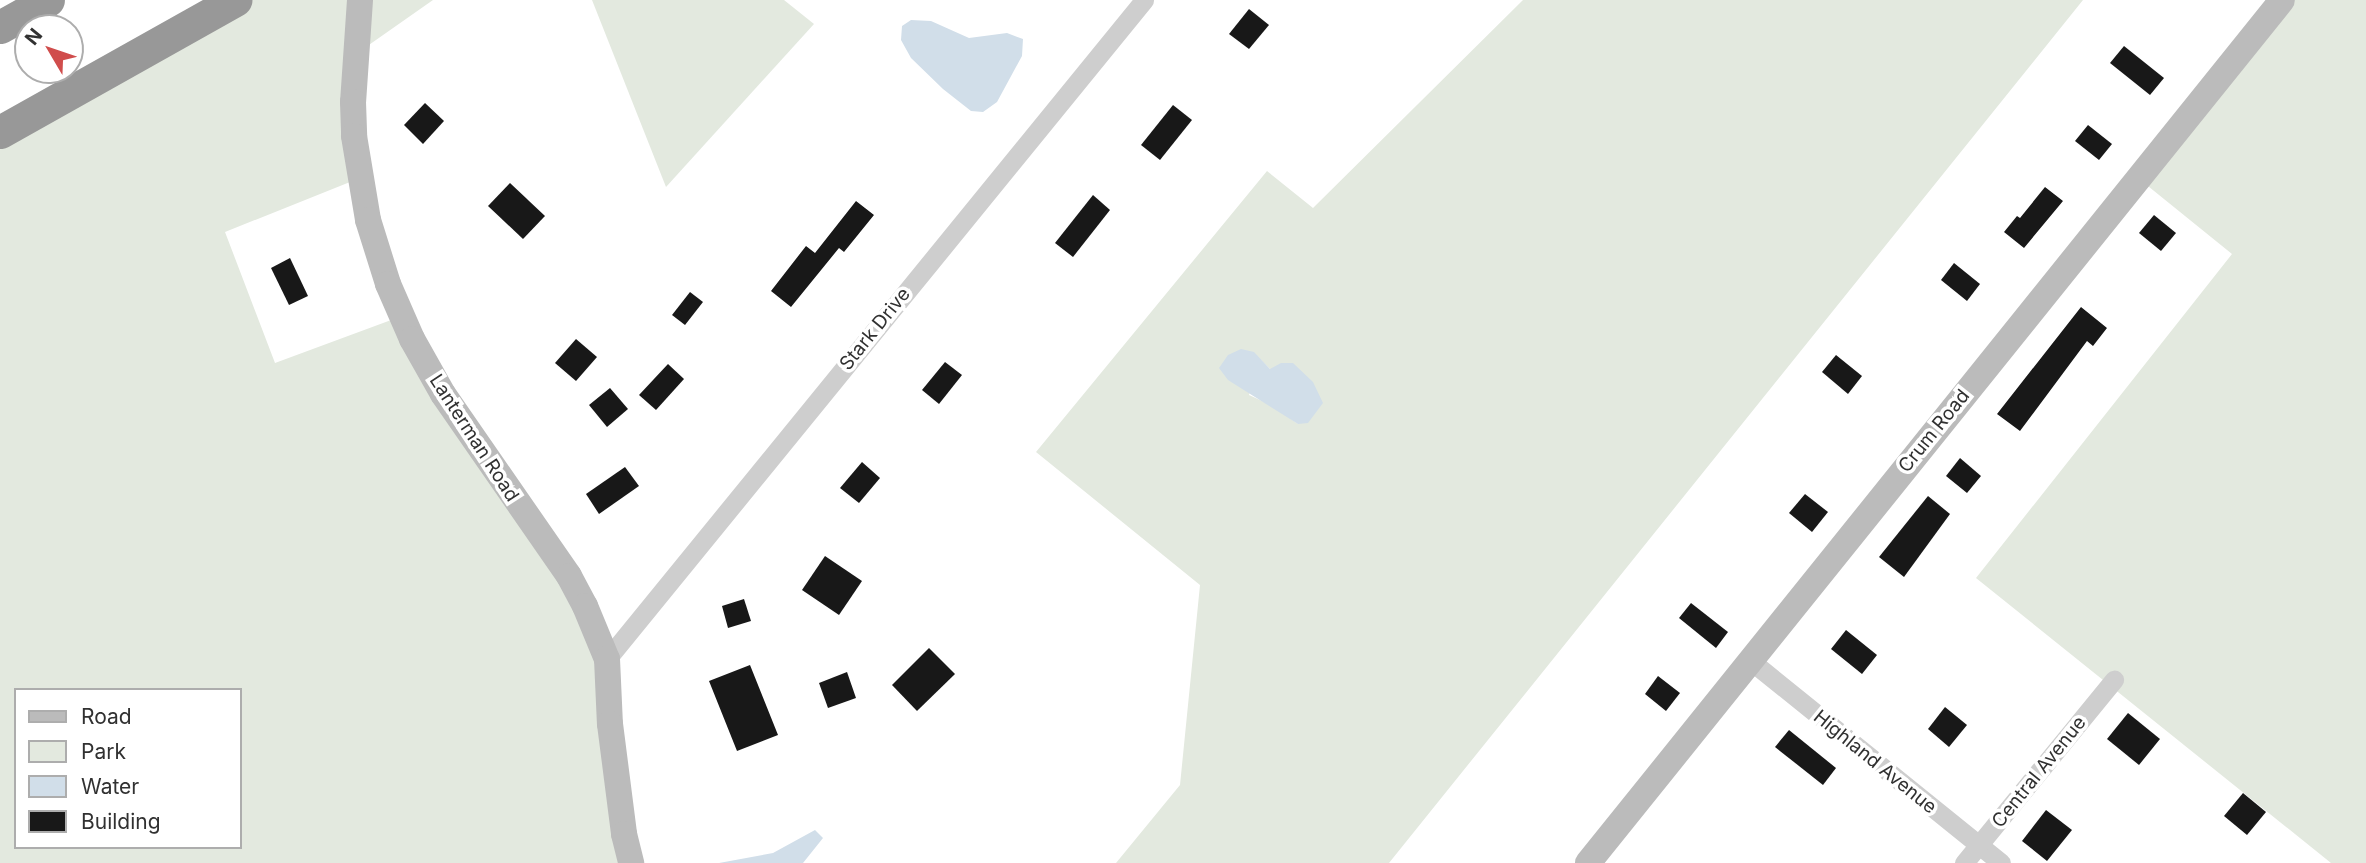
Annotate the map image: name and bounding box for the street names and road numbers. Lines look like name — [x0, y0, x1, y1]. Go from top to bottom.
street label: Stark Drive — [835, 283, 915, 375]
street label: Lanterman Road — [424, 370, 524, 506]
street label: Crum Road — [1894, 385, 1974, 477]
street label: Highland Avenue — [1809, 705, 1941, 819]
street label: Central Avenue — [1987, 712, 2091, 832]

